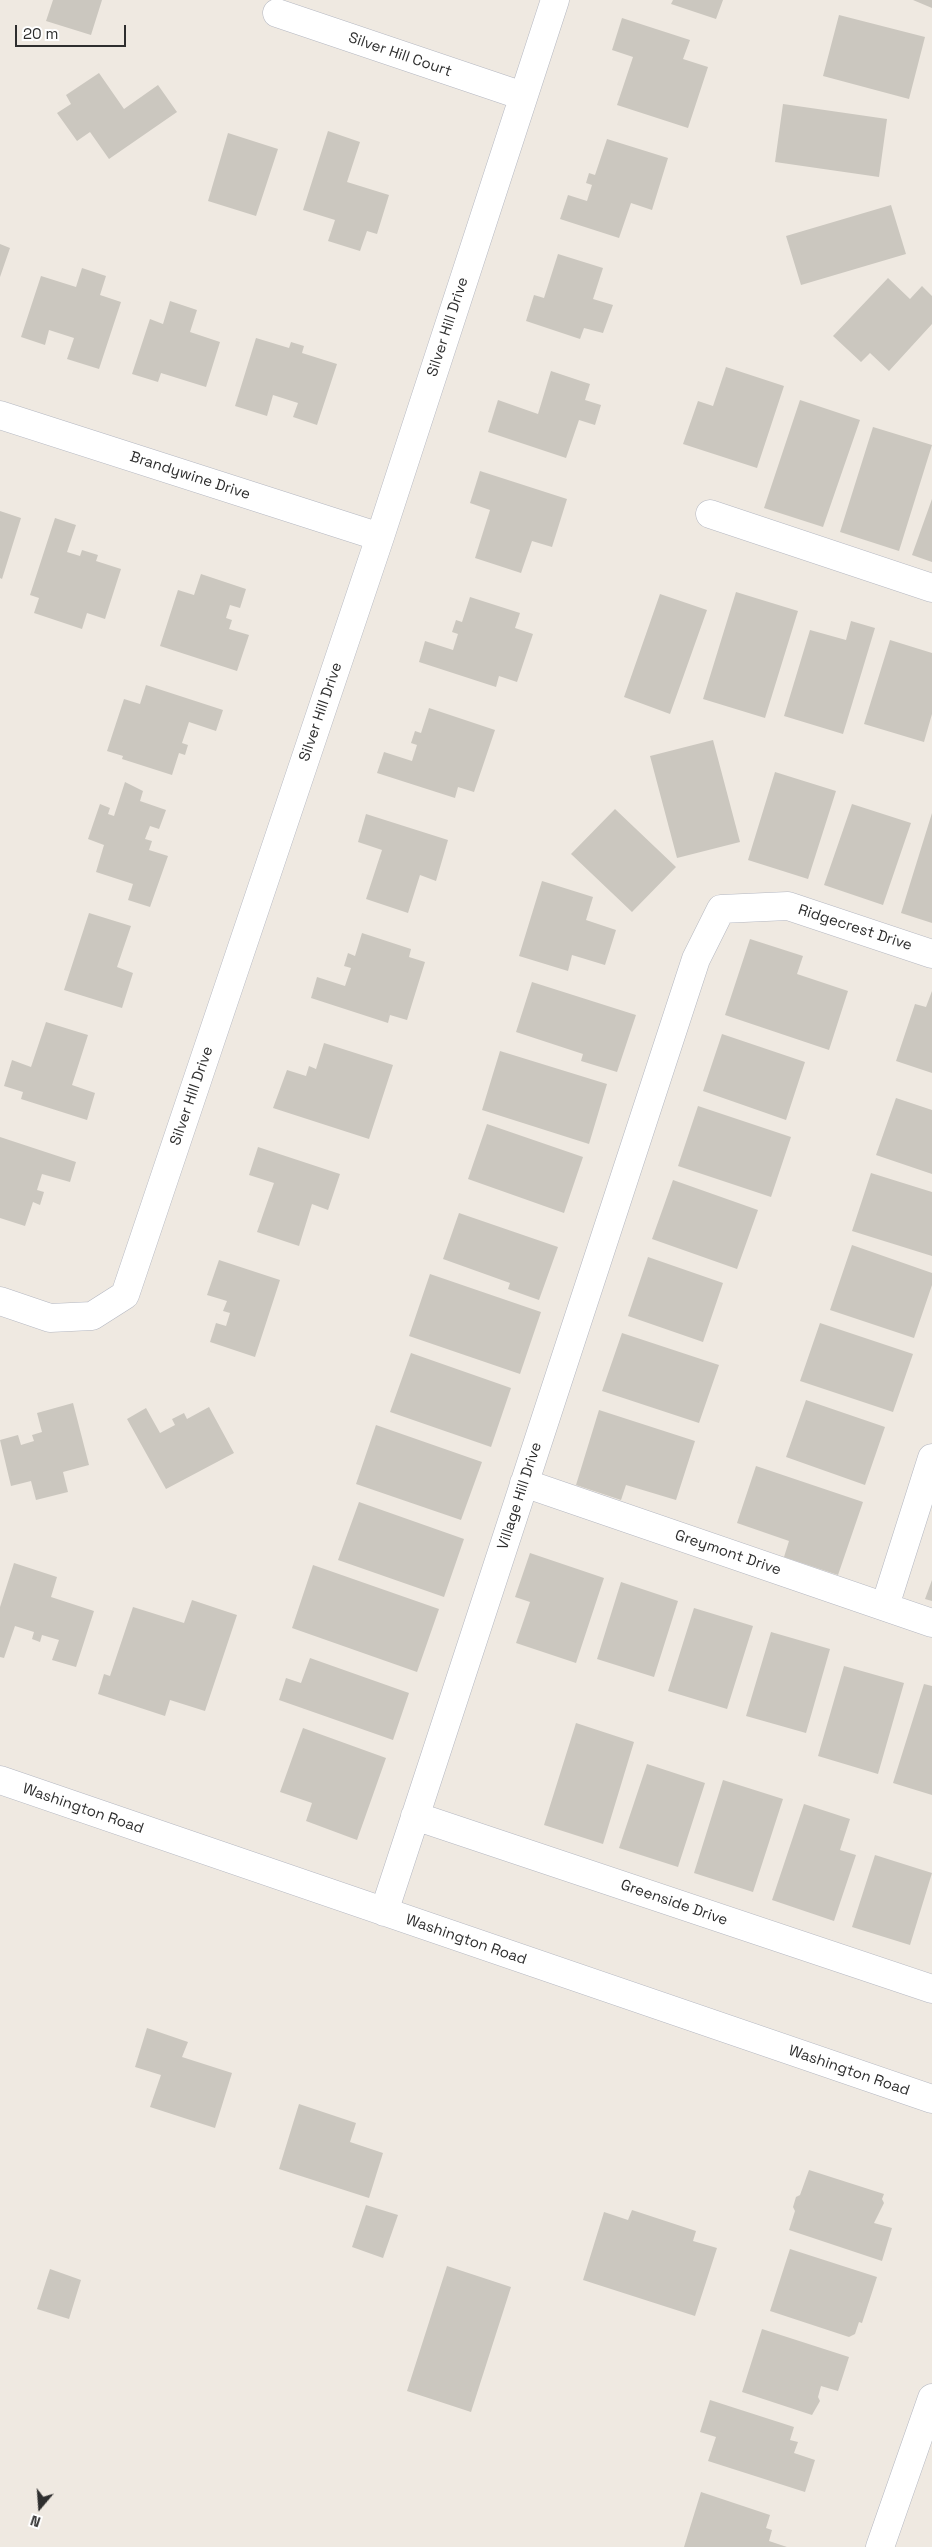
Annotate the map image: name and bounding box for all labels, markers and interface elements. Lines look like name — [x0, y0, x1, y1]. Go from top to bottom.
scale bar — [18, 15, 129, 47]
text: 20 m — [23, 24, 58, 43]
street label: Silver Hill Court — [346, 29, 454, 81]
street label: Silver Hill Drive — [423, 275, 473, 379]
street label: Brandywine Drive — [128, 448, 252, 504]
street label: Silver Hill Drive — [296, 660, 346, 764]
street label: Ridgecrest Drive — [796, 901, 914, 955]
street label: Silver Hill Drive — [167, 1044, 217, 1148]
street label: Village Hill Drive — [494, 1440, 546, 1552]
street label: Greymont Drive — [673, 1526, 783, 1580]
street label: Washington Road — [20, 1780, 146, 1838]
street label: Greenside Drive — [618, 1876, 730, 1930]
street label: Washington Road — [403, 1911, 529, 1969]
street label: Washington Road — [786, 2042, 912, 2100]
north arrow — [15, 2482, 65, 2532]
text: N — [28, 2511, 43, 2531]

